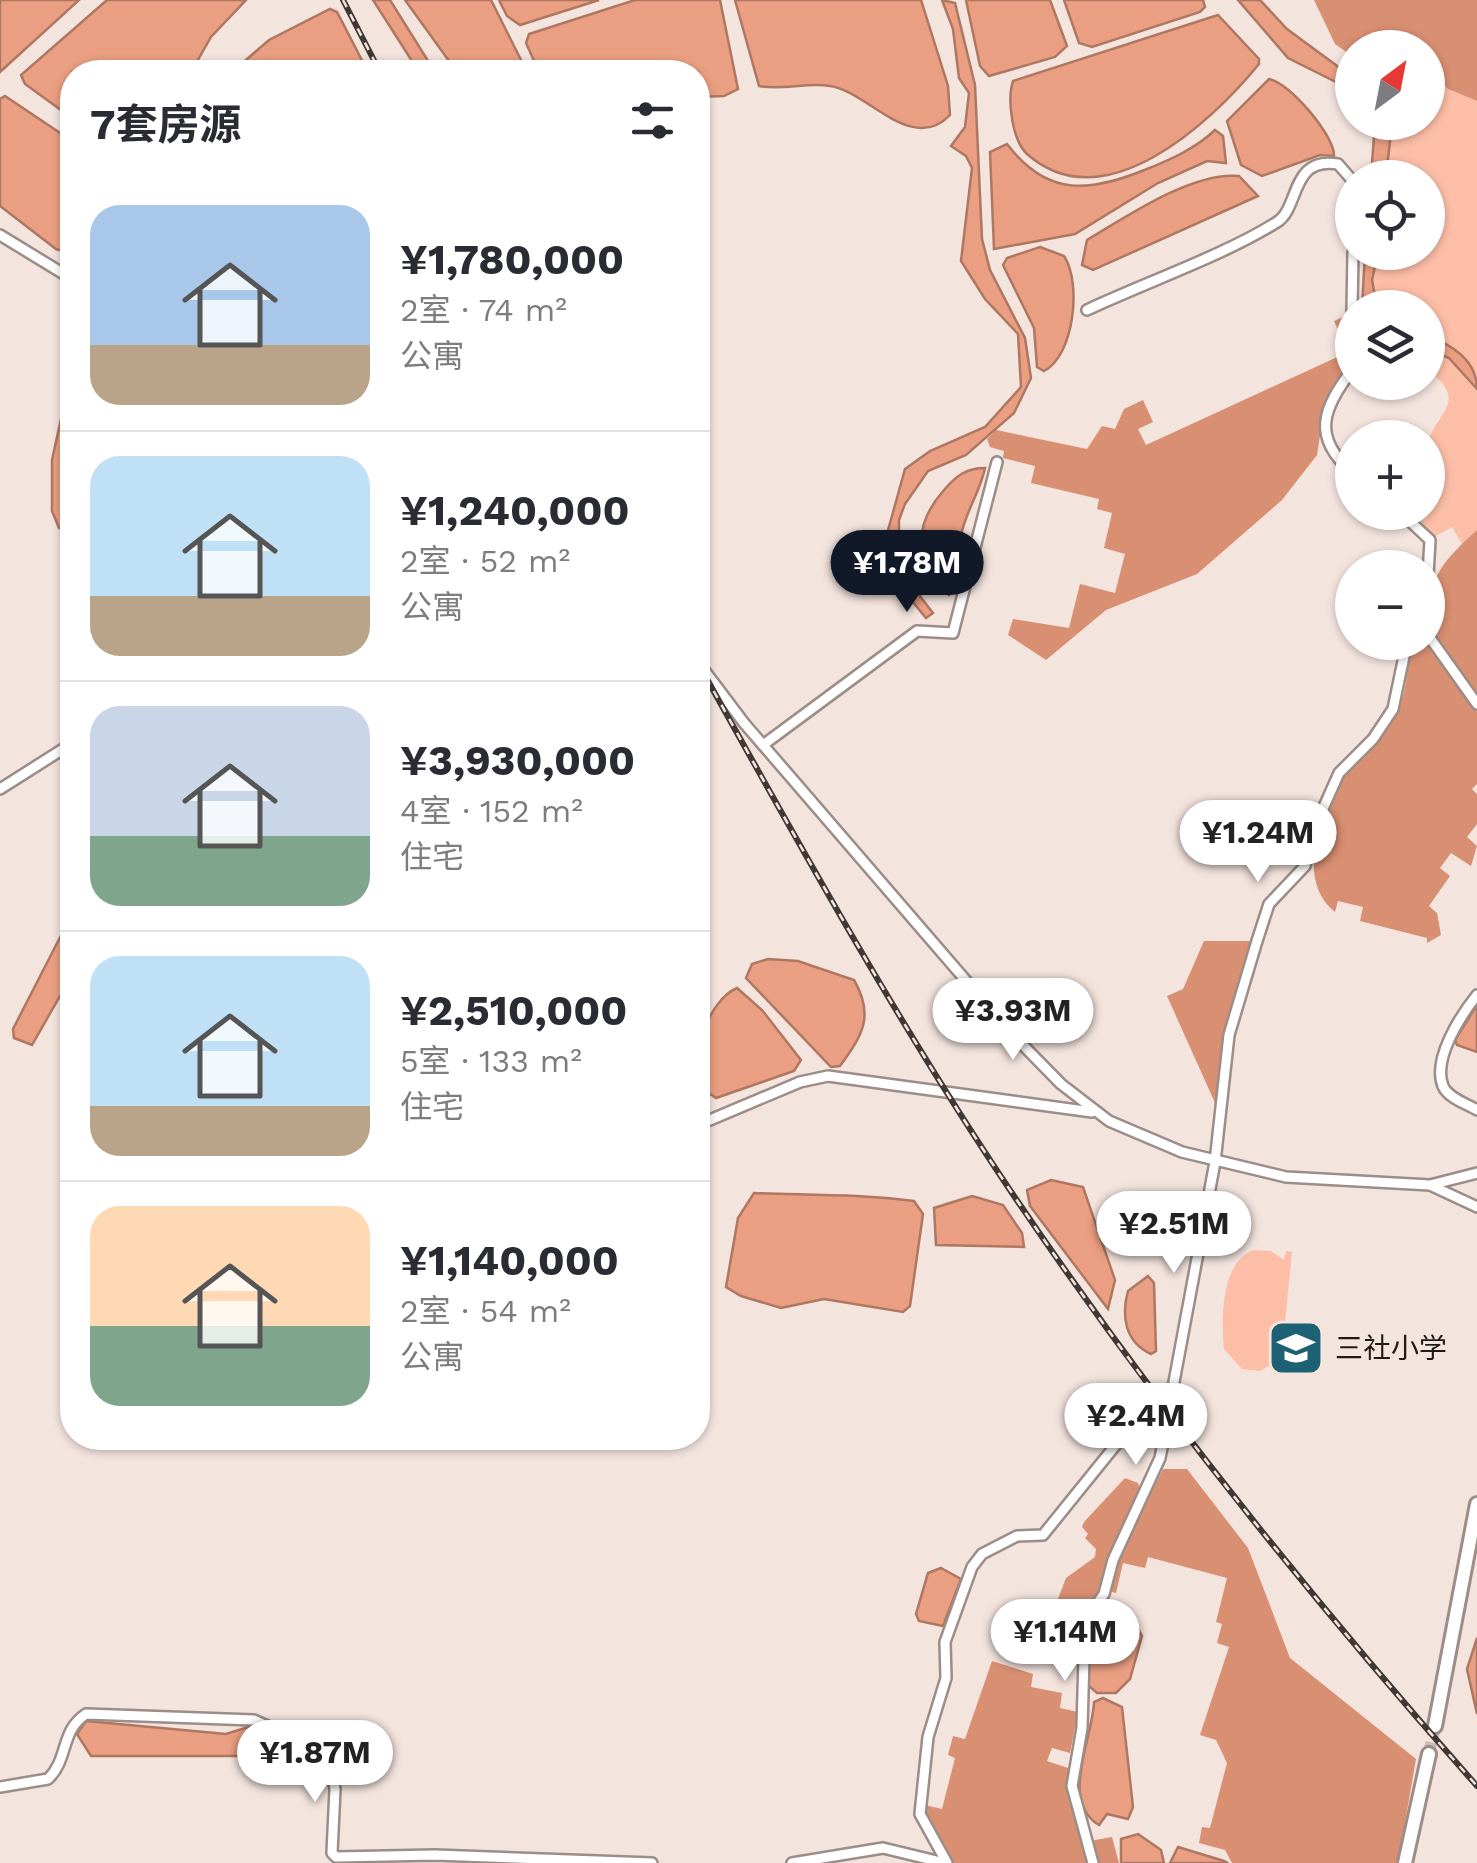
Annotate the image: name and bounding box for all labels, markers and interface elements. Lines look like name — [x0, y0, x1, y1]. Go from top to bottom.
north arrow — [1335, 30, 1445, 140]
map controls — [1335, 30, 1445, 660]
icon: filters — [625, 93, 680, 148]
text: 7套房源 — [90, 100, 242, 149]
button: locate — [1335, 160, 1445, 270]
text: ¥1,780,000 — [400, 235, 624, 284]
icon: home — [170, 245, 290, 365]
button: layers — [1335, 290, 1445, 400]
text: 2室 · 74 m² — [400, 291, 567, 329]
text: 公寓 — [400, 337, 464, 375]
button: + — [1335, 420, 1445, 530]
text: ¥1,240,000 — [400, 486, 629, 535]
icon: home — [170, 496, 290, 616]
pin: ¥1.78M — [826, 530, 988, 615]
text: 2室 · 52 m² — [400, 542, 570, 580]
text: ¥1.78M — [853, 543, 961, 581]
button: − — [1335, 550, 1445, 660]
text: 公寓 — [400, 588, 464, 626]
text: ¥3,930,000 — [400, 736, 635, 785]
icon: home — [170, 746, 290, 866]
text: 4室 · 152 m² — [400, 792, 583, 830]
pin: ¥1.24M — [1177, 800, 1339, 885]
text: ¥1.24M — [1202, 813, 1314, 851]
text: 住宅 — [400, 838, 464, 876]
pin: ¥3.93M — [932, 978, 1094, 1063]
text: ¥2,510,000 — [400, 986, 627, 1035]
text: ¥3.93M — [954, 991, 1072, 1029]
icon: home — [170, 996, 290, 1116]
text: 5室 · 133 m² — [400, 1042, 582, 1080]
text: 住宅 — [400, 1088, 464, 1126]
pin: ¥2.51M — [1093, 1191, 1255, 1276]
text: ¥2.51M — [1118, 1204, 1230, 1242]
text: ¥1,140,000 — [400, 1236, 619, 1285]
icon: home — [170, 1246, 290, 1366]
text: 2室 · 54 m² — [400, 1292, 571, 1330]
school or university icon: 三社小学 — [1266, 1318, 1326, 1378]
place label: 三社小学 — [1335, 1332, 1447, 1365]
text: 公寓 — [400, 1338, 464, 1376]
pin: ¥2.4M — [1066, 1383, 1206, 1468]
text: ¥2.4M — [1086, 1396, 1186, 1434]
pin: ¥1.14M — [984, 1599, 1146, 1684]
text: ¥1.14M — [1013, 1612, 1117, 1650]
pin: ¥1.87M — [234, 1720, 396, 1805]
text: ¥1.87M — [259, 1733, 371, 1771]

